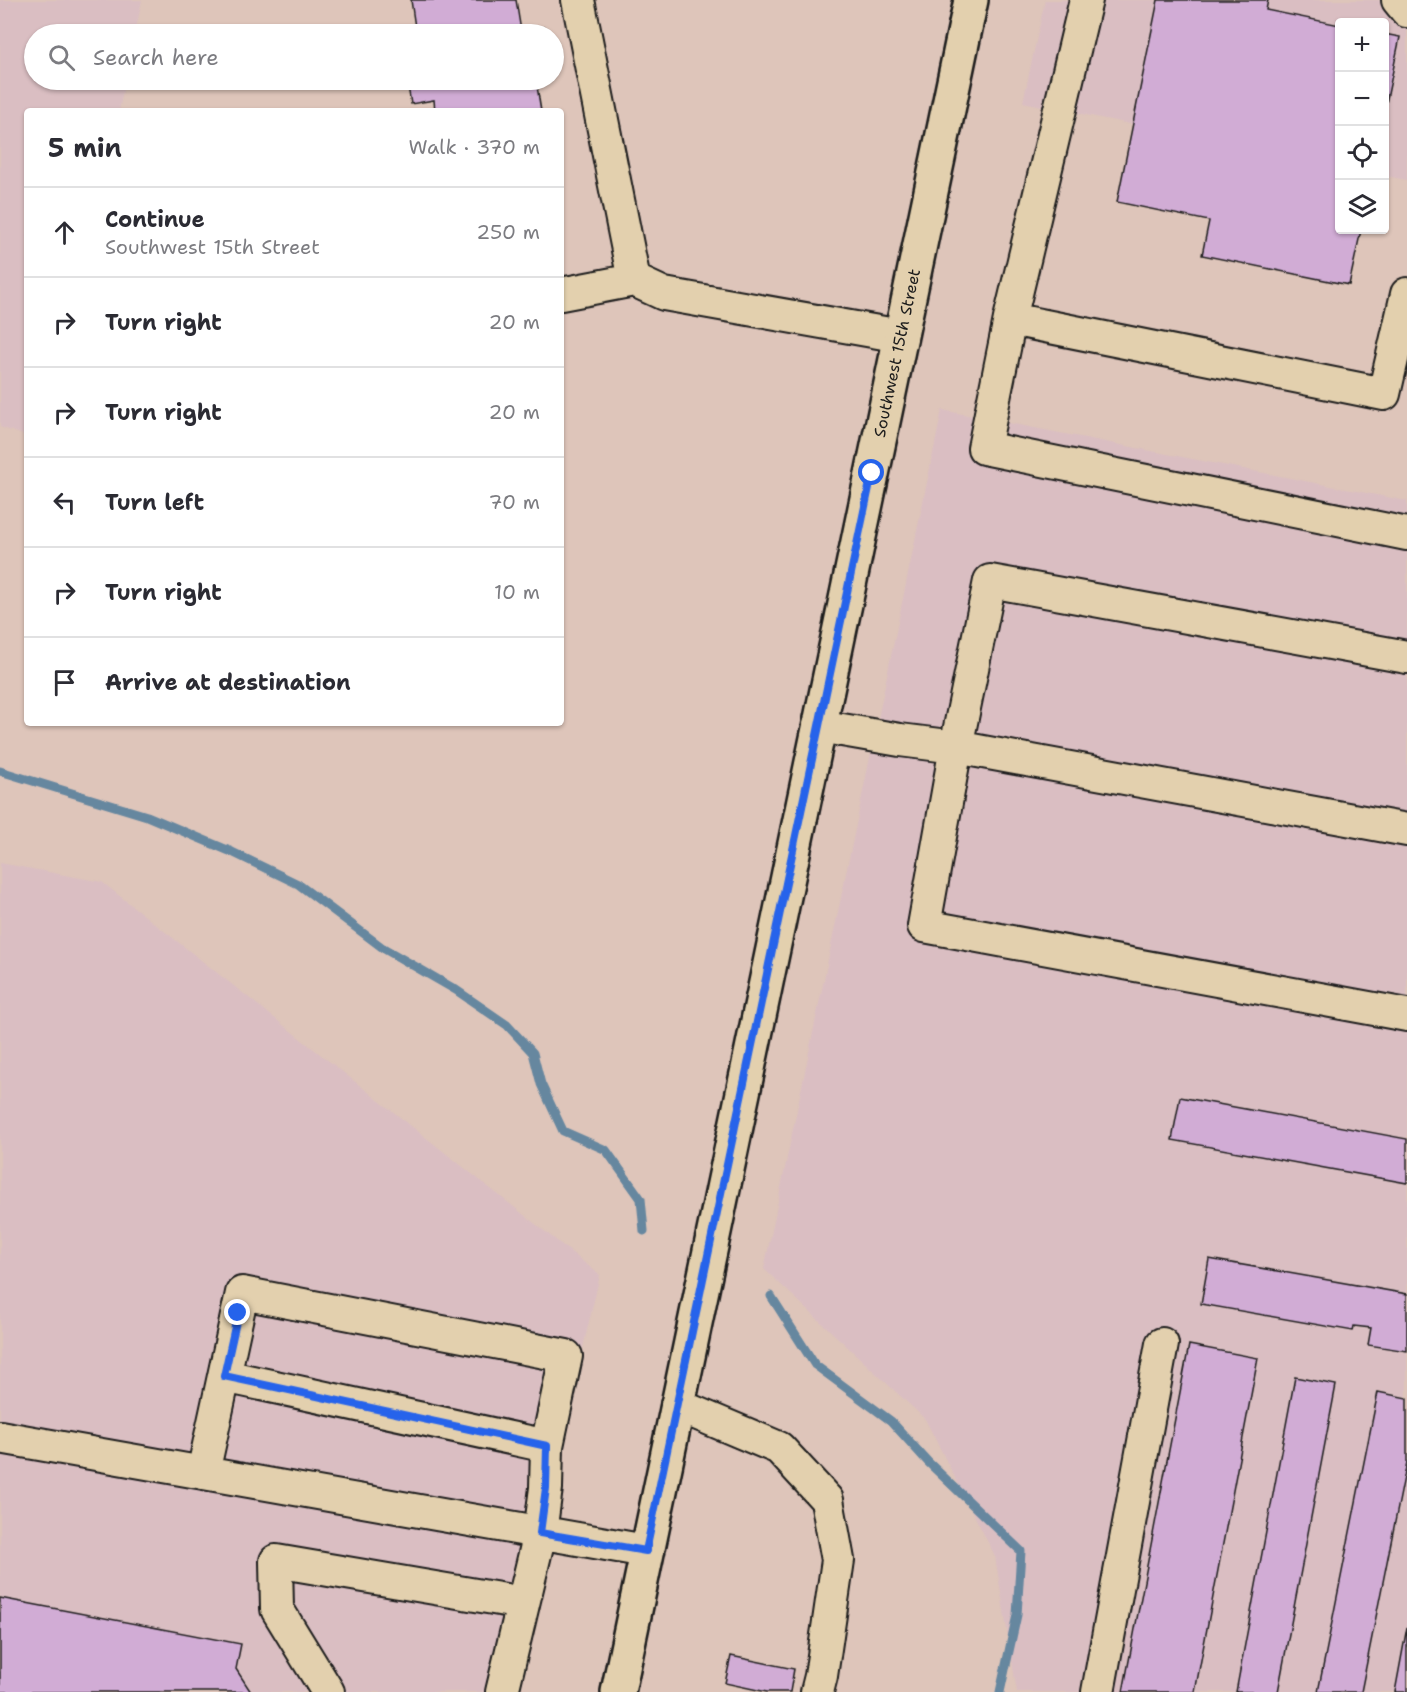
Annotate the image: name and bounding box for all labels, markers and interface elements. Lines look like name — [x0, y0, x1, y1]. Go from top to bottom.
map controls — [1335, 18, 1389, 234]
button: + — [1335, 18, 1389, 72]
search box — [24, 24, 564, 90]
icon: search — [45, 41, 78, 74]
text: Search here — [93, 43, 219, 72]
button: − — [1335, 72, 1389, 126]
button: locate — [1335, 126, 1389, 180]
text: 5 min — [48, 130, 122, 165]
text: Walk · 370 m — [409, 134, 540, 160]
button: layers — [1335, 180, 1389, 234]
text: Continue — [105, 205, 205, 234]
icon: ahead — [48, 216, 81, 249]
text: 250 m — [476, 219, 540, 245]
text: Southwest 15th Street — [105, 234, 320, 260]
street label: Southwest 15th Street — [869, 267, 925, 439]
icon: right — [48, 306, 81, 339]
text: Turn right — [105, 308, 222, 337]
text: 20 m — [489, 309, 540, 335]
icon: right — [48, 396, 81, 429]
text: Turn right — [105, 398, 222, 427]
text: 20 m — [489, 399, 540, 425]
route start — [858, 459, 884, 485]
icon: left — [48, 486, 81, 519]
text: Turn left — [105, 488, 204, 517]
text: 70 m — [488, 489, 540, 515]
icon: right — [48, 576, 81, 609]
text: Turn right — [105, 578, 222, 607]
text: 10 m — [494, 579, 540, 605]
icon: arrive — [48, 666, 81, 699]
text: Arrive at destination — [105, 668, 351, 697]
route end — [224, 1299, 250, 1325]

